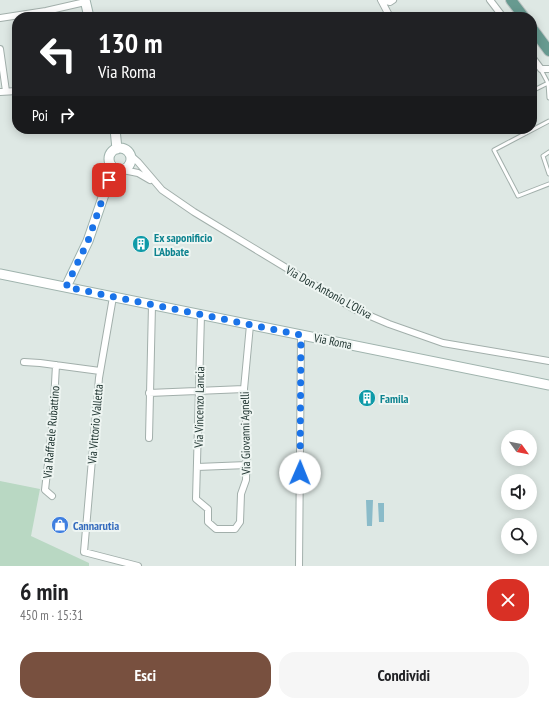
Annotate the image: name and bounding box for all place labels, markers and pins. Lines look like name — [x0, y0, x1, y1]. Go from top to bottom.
pin — [92, 163, 126, 197]
place label: Ex saponificio L'Abbate — [154, 230, 213, 259]
building icon: Ex saponificio L'Abbate — [131, 234, 151, 254]
building icon: Famila — [357, 388, 377, 408]
place label: Famila — [380, 391, 409, 406]
shop icon: Cannarutia — [50, 515, 70, 535]
place label: Cannarutia — [73, 518, 119, 533]

